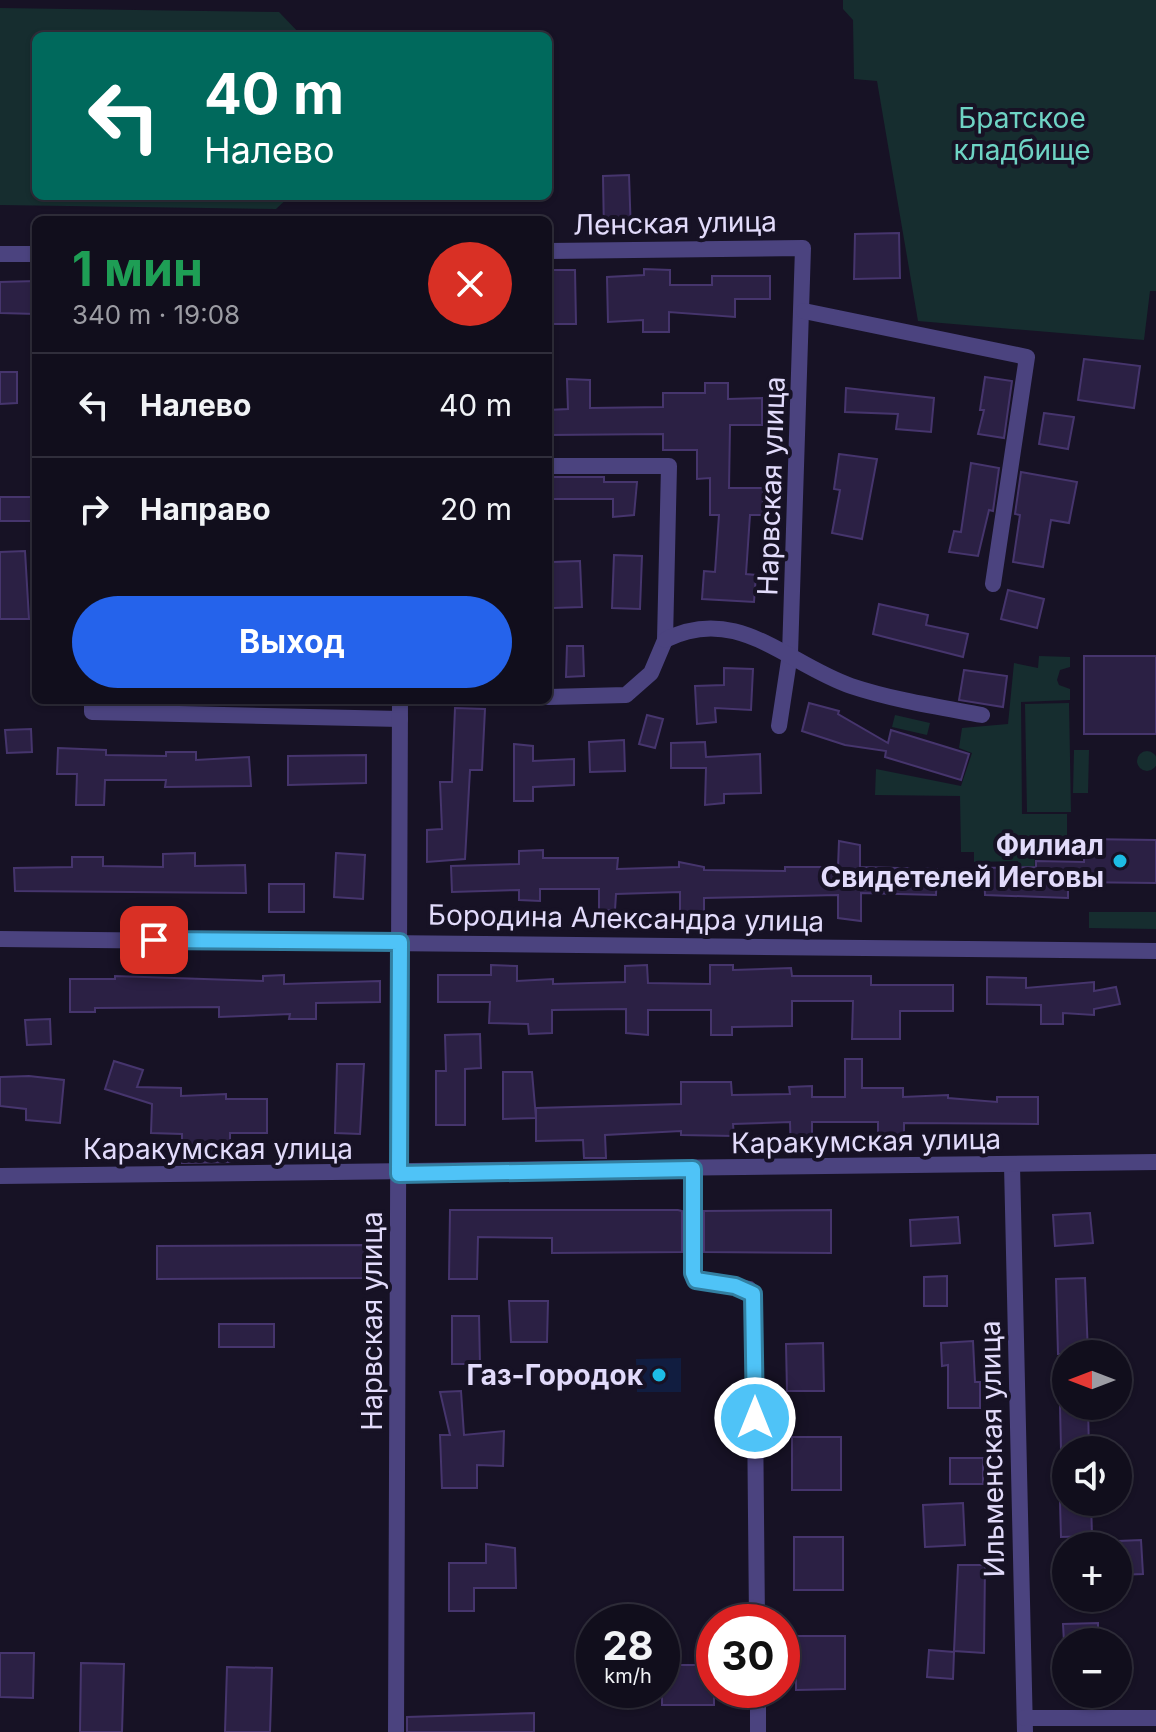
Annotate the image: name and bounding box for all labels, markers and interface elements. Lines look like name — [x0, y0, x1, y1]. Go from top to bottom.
text: 40 m — [204, 60, 344, 128]
icon: left — [72, 64, 176, 168]
park label: Братское кладбище — [953, 101, 1091, 167]
text: Налево — [204, 128, 335, 172]
street label: Ленская улица — [573, 204, 777, 242]
text: 1 мин — [72, 239, 203, 298]
button: close — [428, 242, 512, 326]
text: 340 m · 19:08 — [72, 299, 240, 330]
street label: Нарвская улица — [750, 376, 792, 596]
icon: left — [72, 383, 116, 427]
text: Налево — [140, 387, 252, 423]
text: 40 m — [439, 387, 512, 423]
icon: right — [72, 487, 116, 531]
text: Направо — [140, 491, 271, 527]
text: 20 m — [440, 491, 512, 527]
button: Выход — [72, 596, 512, 688]
place label: Филиал Свидетелей Иеговы — [820, 828, 1104, 894]
marker: Филиал Свидетелей Иеговы — [1111, 852, 1129, 870]
street label: Бородина Александра улица — [428, 898, 824, 938]
pin — [120, 906, 188, 974]
icon: arrive — [132, 918, 176, 962]
street label: Каракумская улица — [731, 1122, 1001, 1160]
street label: Каракумская улица — [83, 1132, 353, 1166]
street label: Нарвская улица — [355, 1211, 389, 1431]
street label: Ильменская улица — [973, 1320, 1011, 1578]
north arrow — [1052, 1340, 1132, 1420]
map controls — [1052, 1340, 1132, 1708]
place label: Газ-Городок — [467, 1358, 644, 1392]
marker: Газ-Городок — [650, 1366, 668, 1384]
position arrow — [713, 1376, 797, 1460]
button: sound — [1052, 1436, 1132, 1516]
button: + — [1052, 1532, 1132, 1612]
speed limit sign: 30 — [696, 1604, 800, 1708]
text: 28 — [602, 1621, 654, 1670]
button: − — [1052, 1628, 1132, 1708]
text: km/h — [604, 1664, 652, 1688]

